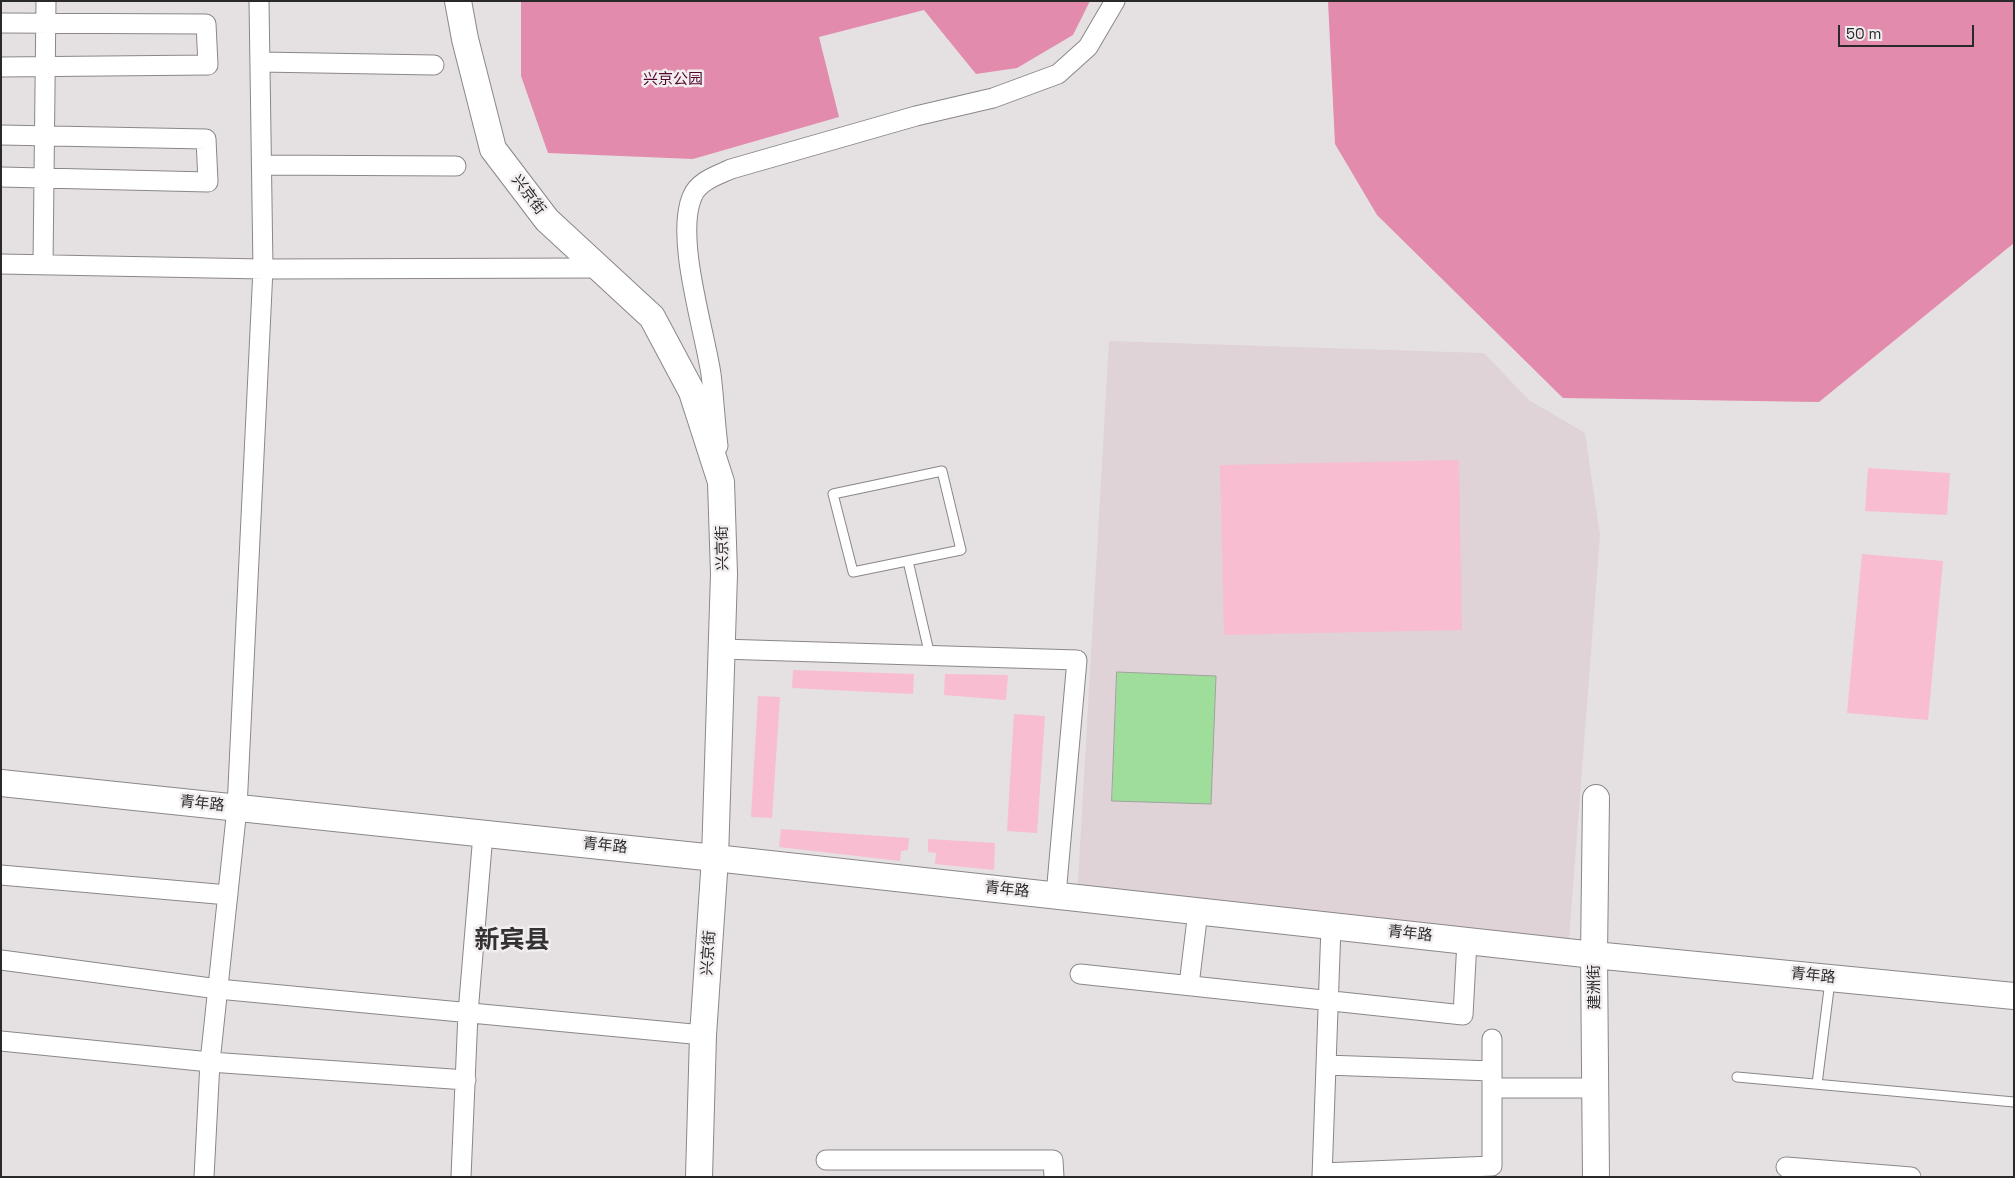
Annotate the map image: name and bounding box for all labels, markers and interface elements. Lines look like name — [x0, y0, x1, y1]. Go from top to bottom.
scale bar — [1840, 15, 1976, 47]
text: 50 m — [1846, 24, 1881, 43]
park label: 兴京公园 — [643, 71, 703, 89]
street label: 兴京街 — [507, 172, 549, 218]
street label: 兴京街 — [714, 525, 732, 571]
street label: 青年路 — [179, 793, 225, 815]
street label: 青年路 — [582, 835, 628, 857]
street label: 青年路 — [984, 879, 1030, 901]
street label: 青年路 — [1387, 923, 1433, 945]
district label: 新宾县 — [475, 926, 549, 956]
street label: 兴京街 — [698, 930, 720, 976]
street label: 建洲街 — [1586, 964, 1604, 1010]
street label: 青年路 — [1790, 965, 1836, 987]

